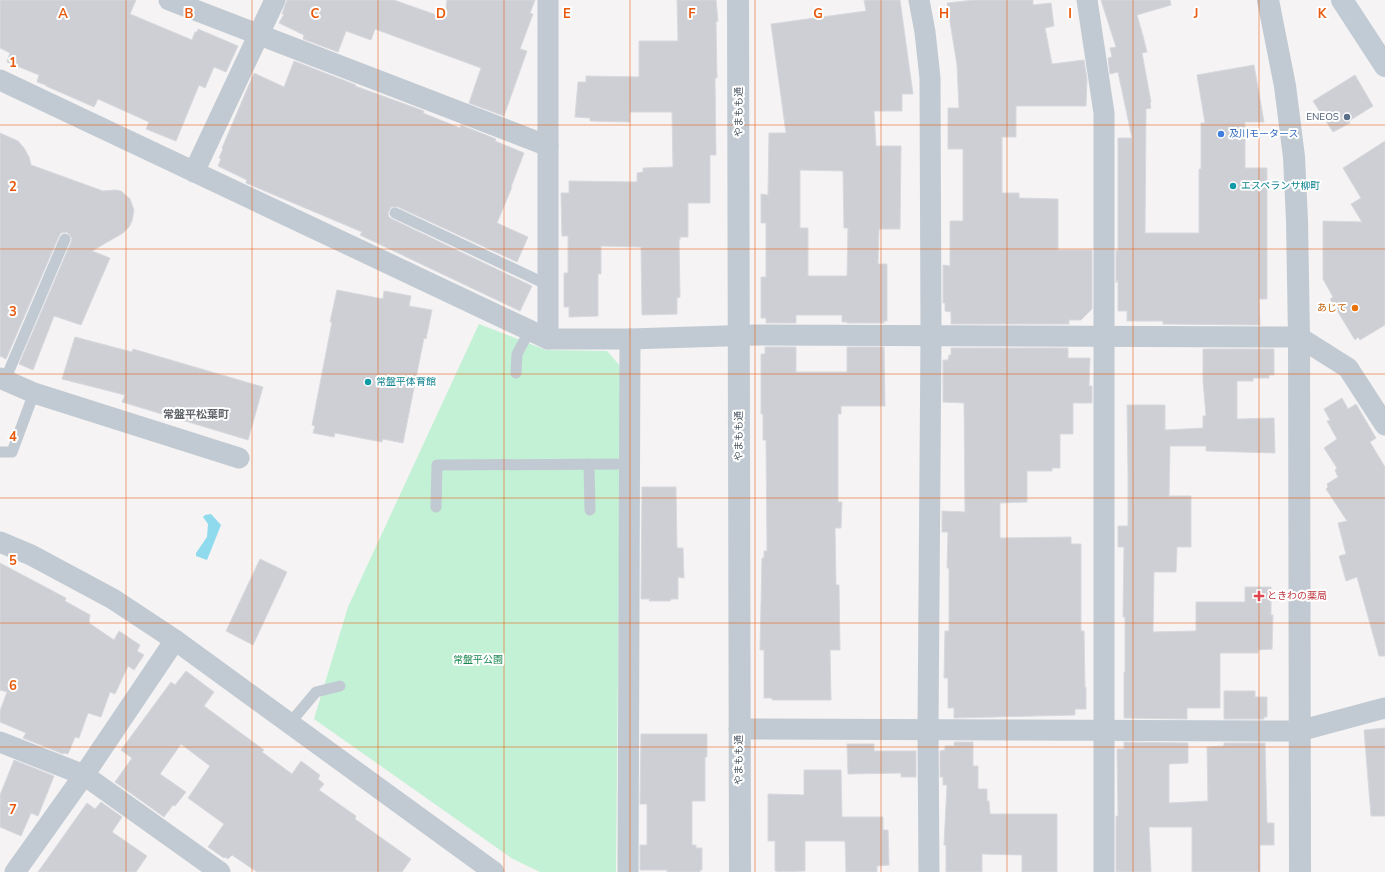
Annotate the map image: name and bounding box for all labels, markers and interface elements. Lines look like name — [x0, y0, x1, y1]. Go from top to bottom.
text: A — [58, 5, 68, 23]
text: B — [185, 5, 194, 23]
text: C — [311, 5, 320, 23]
text: D — [436, 5, 446, 23]
text: E — [563, 5, 571, 23]
text: F — [688, 5, 696, 23]
text: G — [813, 5, 823, 23]
text: H — [939, 5, 949, 23]
text: I — [1068, 5, 1072, 23]
text: J — [1193, 5, 1198, 23]
text: K — [1318, 5, 1327, 23]
text: 1 — [9, 54, 17, 72]
street label: やまもも通 — [732, 87, 746, 137]
place label: ENEOS — [1306, 110, 1339, 124]
marker: ENEOS — [1342, 112, 1352, 122]
place label: 及川モータース — [1229, 127, 1299, 141]
marker: 及川モータース — [1216, 129, 1226, 139]
text: 2 — [9, 178, 17, 196]
place label: エスペランサ柳町 — [1241, 179, 1320, 193]
marker: エスペランサ柳町 — [1228, 181, 1238, 191]
place label: あじて — [1317, 301, 1347, 315]
text: 3 — [9, 303, 17, 321]
marker: あじて — [1350, 303, 1360, 313]
place label: 常盤平体育館 — [376, 375, 436, 389]
marker: 常盤平体育館 — [363, 377, 373, 387]
district label: 常盤平松葉町 — [163, 407, 229, 422]
street label: やまもも通 — [732, 411, 746, 461]
text: 4 — [9, 428, 17, 446]
text: 5 — [9, 552, 17, 570]
place label: ときわの薬局 — [1267, 589, 1327, 603]
marker: ときわの薬局 — [1254, 591, 1264, 601]
park label: 常盤平公園 — [453, 653, 503, 667]
text: 6 — [9, 677, 17, 695]
street label: やまもも通 — [732, 735, 746, 785]
text: 7 — [9, 801, 17, 819]

